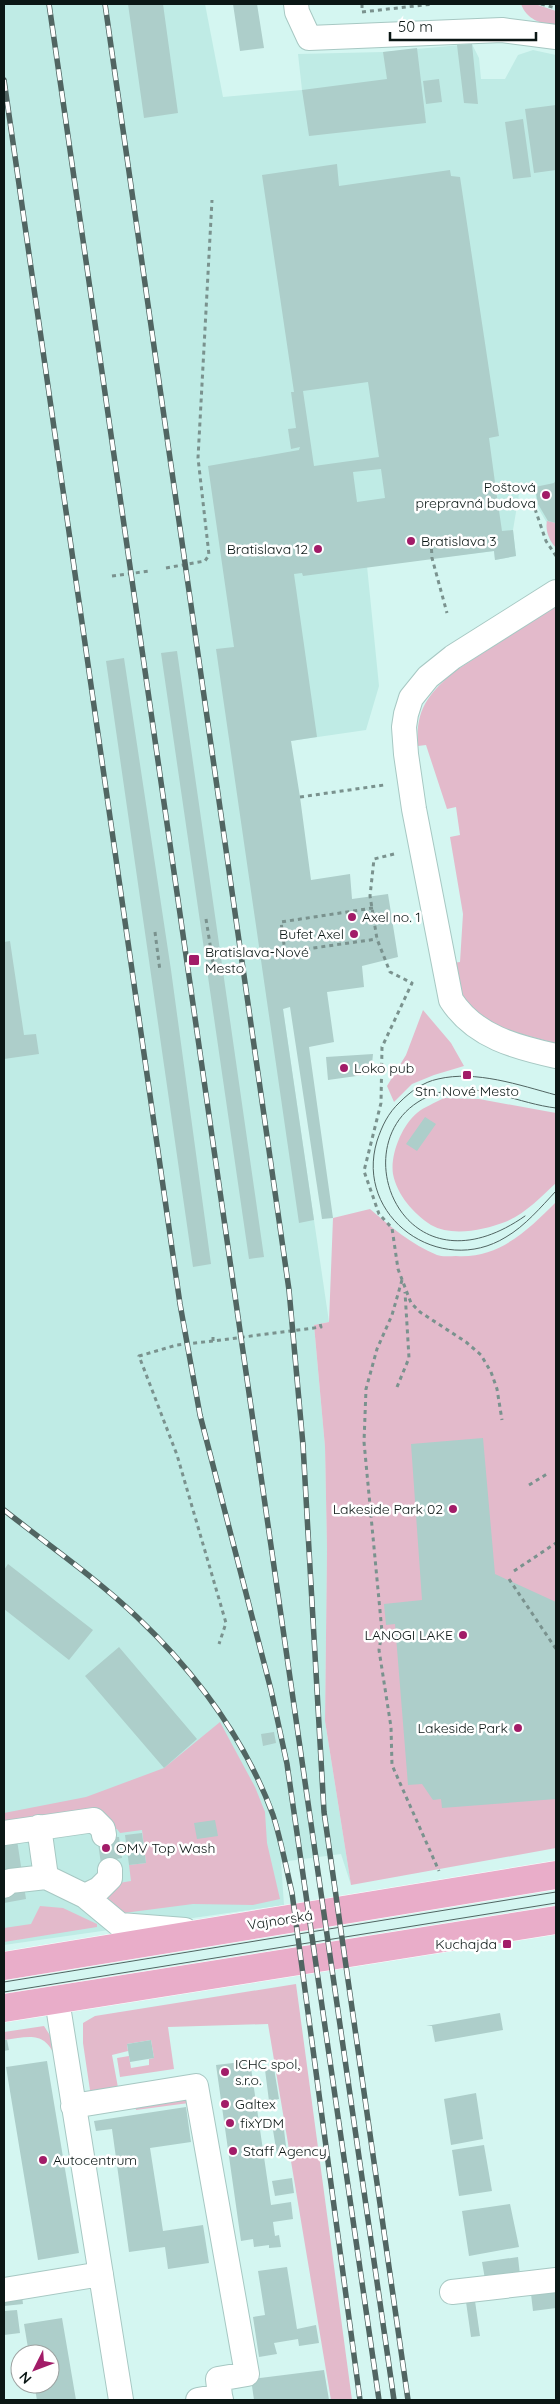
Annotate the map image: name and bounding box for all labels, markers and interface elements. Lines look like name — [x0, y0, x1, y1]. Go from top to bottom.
scale bar — [390, 10, 536, 42]
text: 50 m — [398, 17, 433, 36]
place label: Poštová prepravná budova — [416, 478, 536, 512]
marker: Poštová prepravná budova — [540, 489, 552, 501]
place label: Bratislava 3 — [421, 532, 497, 550]
marker: Bratislava 3 — [405, 535, 417, 547]
place label: Bratislava 12 — [227, 540, 308, 558]
marker: Bratislava 12 — [312, 543, 324, 555]
place label: Axel no. 1 — [362, 908, 421, 926]
marker: Axel no. 1 — [346, 911, 358, 923]
place label: Bufet Axel — [279, 925, 344, 943]
marker: Bufet Axel — [348, 928, 360, 940]
place label: Bratislava-Nové Mesto — [205, 943, 309, 977]
marker: Bratislava-Nové Mesto — [187, 953, 201, 967]
place label: Loko pub — [354, 1059, 414, 1077]
marker: Loko pub — [338, 1062, 350, 1074]
marker: Stn. Nové Mesto — [461, 1069, 473, 1081]
place label: Stn. Nové Mesto — [415, 1082, 519, 1100]
place label: Lakeside Park 02 — [333, 1500, 443, 1518]
marker: Lakeside Park 02 — [447, 1503, 459, 1515]
place label: LANOGI LAKE — [365, 1626, 453, 1644]
marker: LANOGI LAKE — [457, 1629, 469, 1641]
place label: Lakeside Park — [418, 1719, 508, 1737]
marker: Lakeside Park — [512, 1722, 524, 1734]
place label: OMV Top Wash — [116, 1839, 215, 1857]
marker: OMV Top Wash — [100, 1842, 112, 1854]
street label: Vajnorská — [246, 1906, 314, 1934]
place label: Kuchajda — [435, 1935, 497, 1953]
marker: Kuchajda — [501, 1938, 513, 1950]
place label: ICHC spol, s.r.o. — [235, 2055, 300, 2089]
marker: ICHC spol, s.r.o. — [219, 2066, 231, 2078]
place label: Galtex — [235, 2095, 276, 2113]
marker: Galtex — [219, 2098, 231, 2110]
place label: fixYDM — [240, 2114, 284, 2132]
marker: fixYDM — [224, 2117, 236, 2129]
place label: Staff Agency — [243, 2142, 327, 2160]
marker: Staff Agency — [227, 2145, 239, 2157]
place label: Autocentrum — [53, 2151, 137, 2169]
marker: Autocentrum — [37, 2154, 49, 2166]
north arrow — [10, 2344, 60, 2394]
text: N — [15, 2368, 35, 2388]

